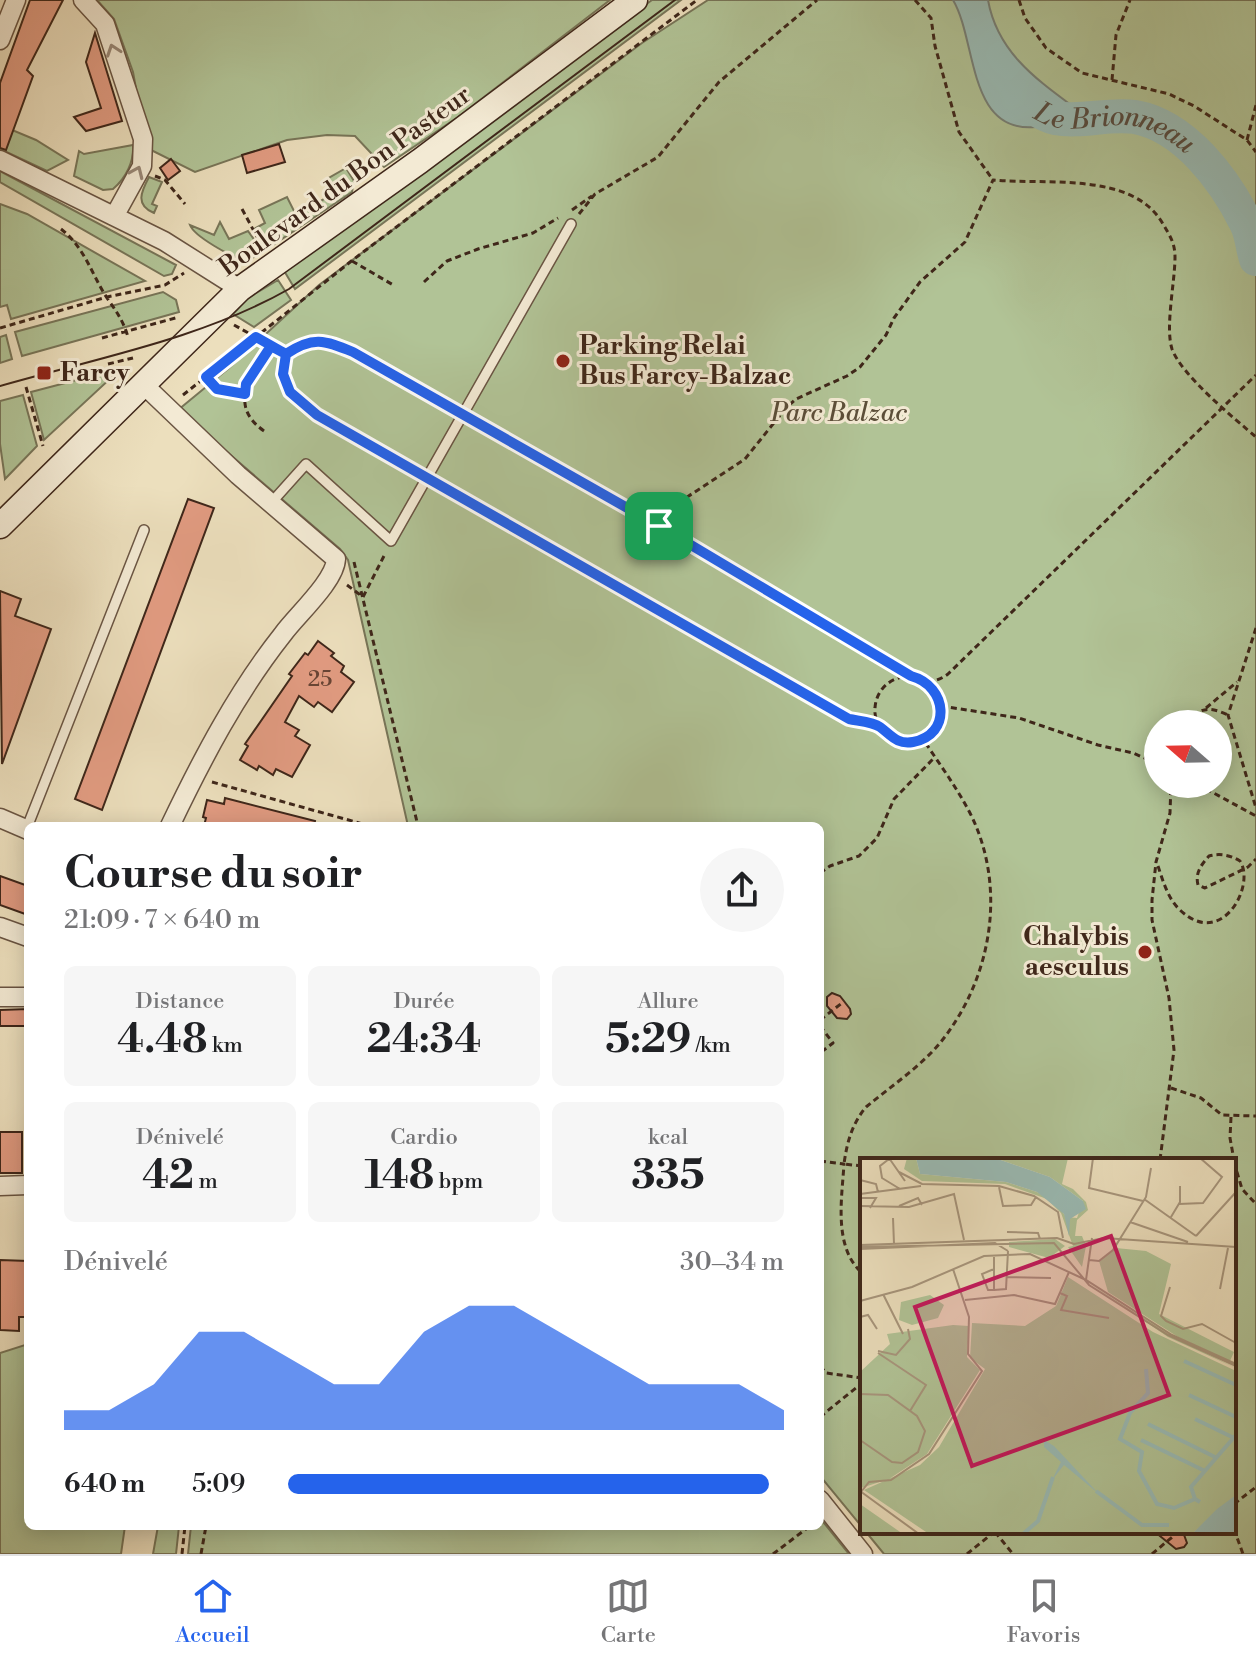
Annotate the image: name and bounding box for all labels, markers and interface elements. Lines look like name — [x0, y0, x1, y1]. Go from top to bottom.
one-way arrow — [107, 44, 123, 58]
street label: Boulevard du Bon Pasteur — [212, 79, 477, 284]
water label: Le Brionneau — [1027, 94, 1203, 161]
one-way arrow — [128, 166, 144, 180]
place label: Parking Relai Bus Farcy-Balzac — [579, 330, 791, 392]
marker: Parking Relai Bus Farcy-Balzac — [554, 352, 572, 370]
place label: Farcy — [60, 357, 131, 389]
marker: Farcy — [35, 364, 53, 382]
park label: Parc Balzac — [770, 397, 907, 429]
pin — [625, 492, 693, 560]
icon: arrive — [637, 504, 681, 548]
house number: 25 — [308, 666, 332, 693]
north arrow — [1144, 710, 1232, 798]
map controls — [1144, 710, 1232, 798]
text: Course du soir — [64, 846, 363, 901]
button: share — [700, 848, 784, 932]
text: 21:09 · 7 × 640 m — [64, 904, 260, 936]
place label: Chalybis aesculus — [1023, 921, 1129, 983]
marker: Chalybis aesculus — [1136, 943, 1154, 961]
text: Distance — [136, 988, 224, 1015]
text: Durée — [393, 988, 455, 1015]
text: Allure — [637, 988, 699, 1015]
text: 4.48 — [117, 1015, 207, 1065]
text: 24:34 — [367, 1015, 481, 1065]
text: 5:29 — [605, 1015, 691, 1065]
text: km — [207, 1032, 243, 1059]
text: /km — [691, 1032, 731, 1059]
text: Dénivelé — [136, 1124, 224, 1151]
text: Cardio — [390, 1124, 458, 1151]
text: kcal — [648, 1124, 688, 1151]
text: 42 — [142, 1151, 194, 1201]
text: 148 — [365, 1151, 434, 1201]
text: 335 — [632, 1151, 704, 1201]
inset map — [860, 1158, 1236, 1534]
text: m — [194, 1168, 218, 1195]
text: bpm — [434, 1168, 483, 1195]
text: Dénivelé — [64, 1246, 168, 1278]
text: 30–34 m — [680, 1246, 784, 1278]
text: 640 m — [64, 1468, 145, 1500]
text: 5:09 — [192, 1468, 245, 1500]
tab: Accueil — [176, 1574, 250, 1649]
tab: Carte — [601, 1574, 656, 1649]
tab: Favoris — [1007, 1574, 1080, 1649]

